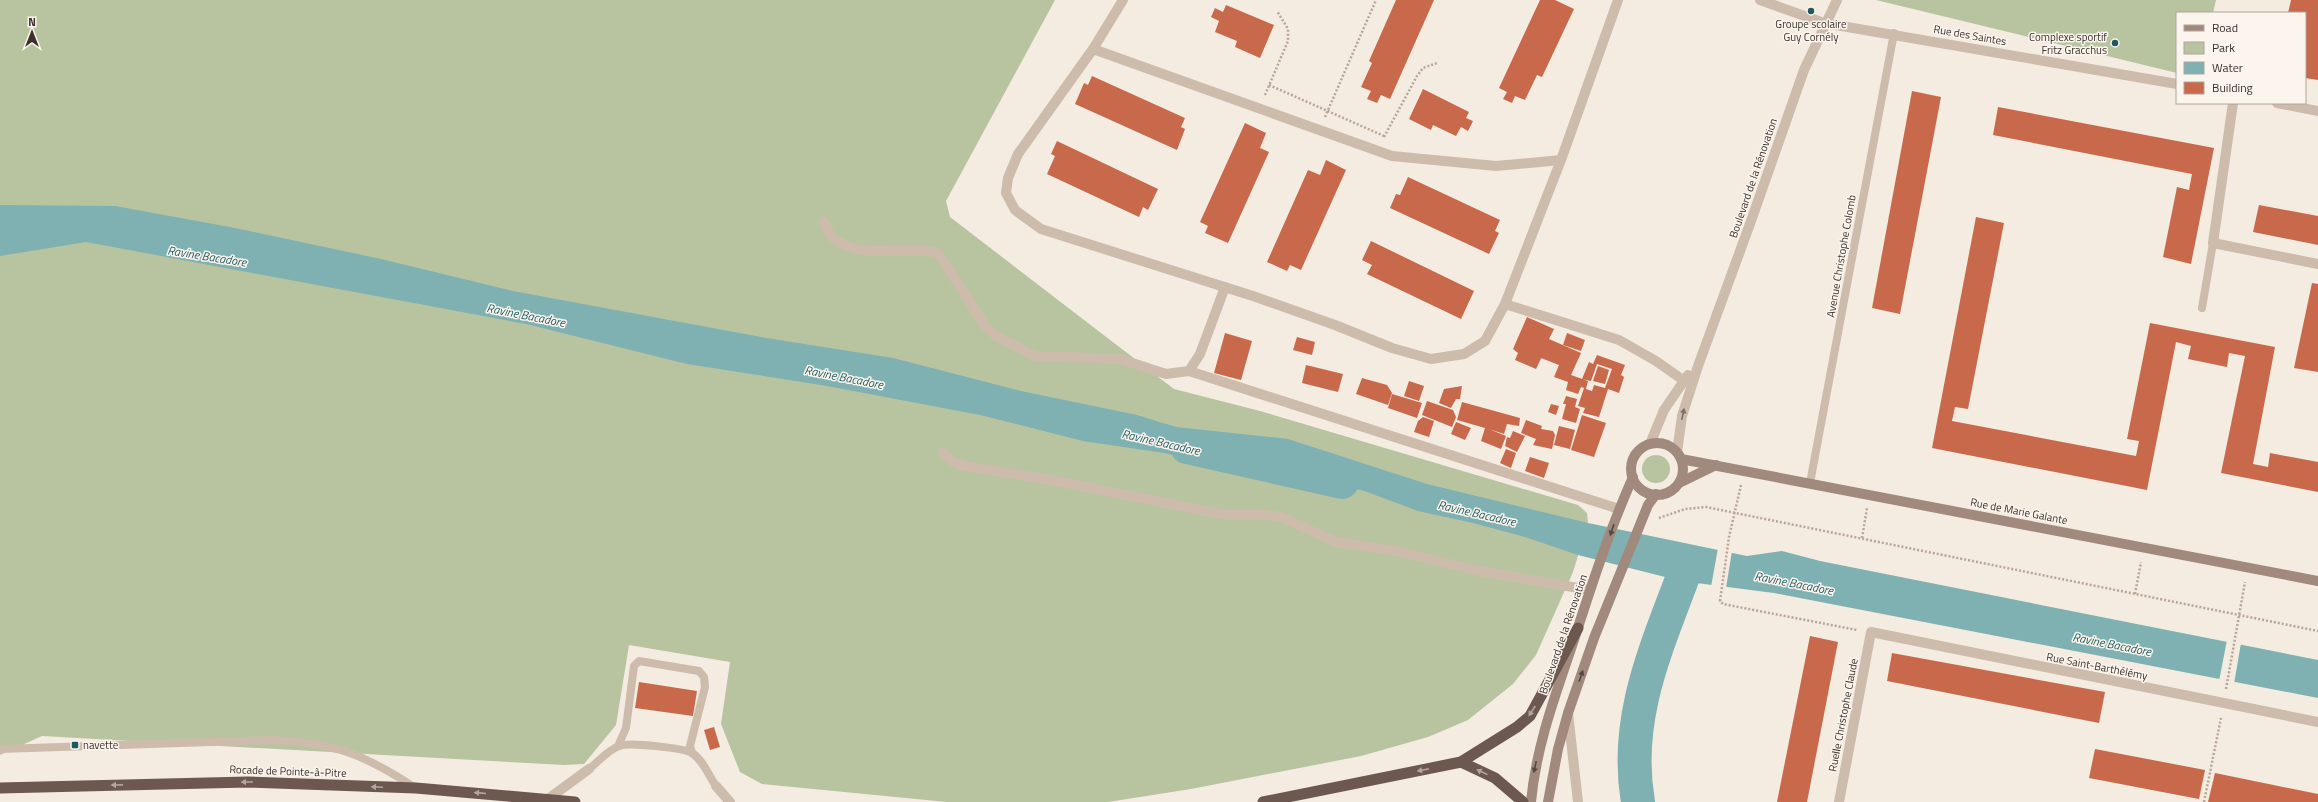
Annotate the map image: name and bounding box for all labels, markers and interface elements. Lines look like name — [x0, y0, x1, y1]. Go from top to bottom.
marker: Groupe scolaire Guy Cornély — [1806, 6, 1816, 16]
north arrow — [12, 12, 52, 52]
legend — [2176, 12, 2306, 104]
text: N — [28, 14, 36, 30]
place label: Groupe scolaire Guy Cornély — [1775, 16, 1847, 45]
text: Road — [2212, 18, 2238, 37]
street label: Rue des Saintes — [1932, 21, 2008, 49]
place label: Complexe sportif Fritz Gracchus — [2029, 29, 2107, 58]
marker: Complexe sportif Fritz Gracchus — [2110, 38, 2120, 48]
text: Park — [2212, 38, 2235, 57]
text: Water — [2212, 58, 2243, 77]
text: Building — [2212, 78, 2253, 97]
street label: Boulevard de la Rénovation — [1725, 116, 1781, 240]
street label: Avenue Christophe Colomb — [1822, 193, 1860, 319]
water label: Ravine Bacadore — [166, 240, 249, 272]
water label: Ravine Bacadore — [485, 298, 568, 332]
water label: Ravine Bacadore — [803, 360, 886, 394]
one-way arrow — [1680, 408, 1686, 420]
water label: Ravine Bacadore — [1120, 424, 1203, 461]
street label: Rue de Marie Galante — [1969, 494, 2070, 528]
water label: Ravine Bacadore — [1436, 495, 1519, 532]
one-way arrow — [1608, 525, 1614, 537]
water label: Ravine Bacadore — [1753, 566, 1836, 600]
street label: Boulevard de la Rénovation — [1535, 572, 1591, 696]
water label: Ravine Bacadore — [2071, 627, 2154, 661]
street label: Rue Saint-Barthélémy — [2045, 648, 2150, 684]
street label: Ruelle Christophe Claude — [1824, 657, 1862, 773]
one-way arrow — [1579, 669, 1585, 681]
one-way arrow — [1528, 706, 1536, 716]
place label: navette — [83, 737, 119, 753]
marker: navette — [70, 740, 80, 750]
street label: Rocade de Pointe-à-Pitre — [229, 761, 347, 781]
one-way arrow — [1532, 761, 1538, 774]
one-way arrow — [1417, 767, 1429, 773]
one-way arrow — [1476, 769, 1488, 775]
one-way arrow — [240, 779, 253, 785]
one-way arrow — [110, 782, 123, 788]
one-way arrow — [370, 784, 383, 790]
one-way arrow — [474, 790, 486, 797]

